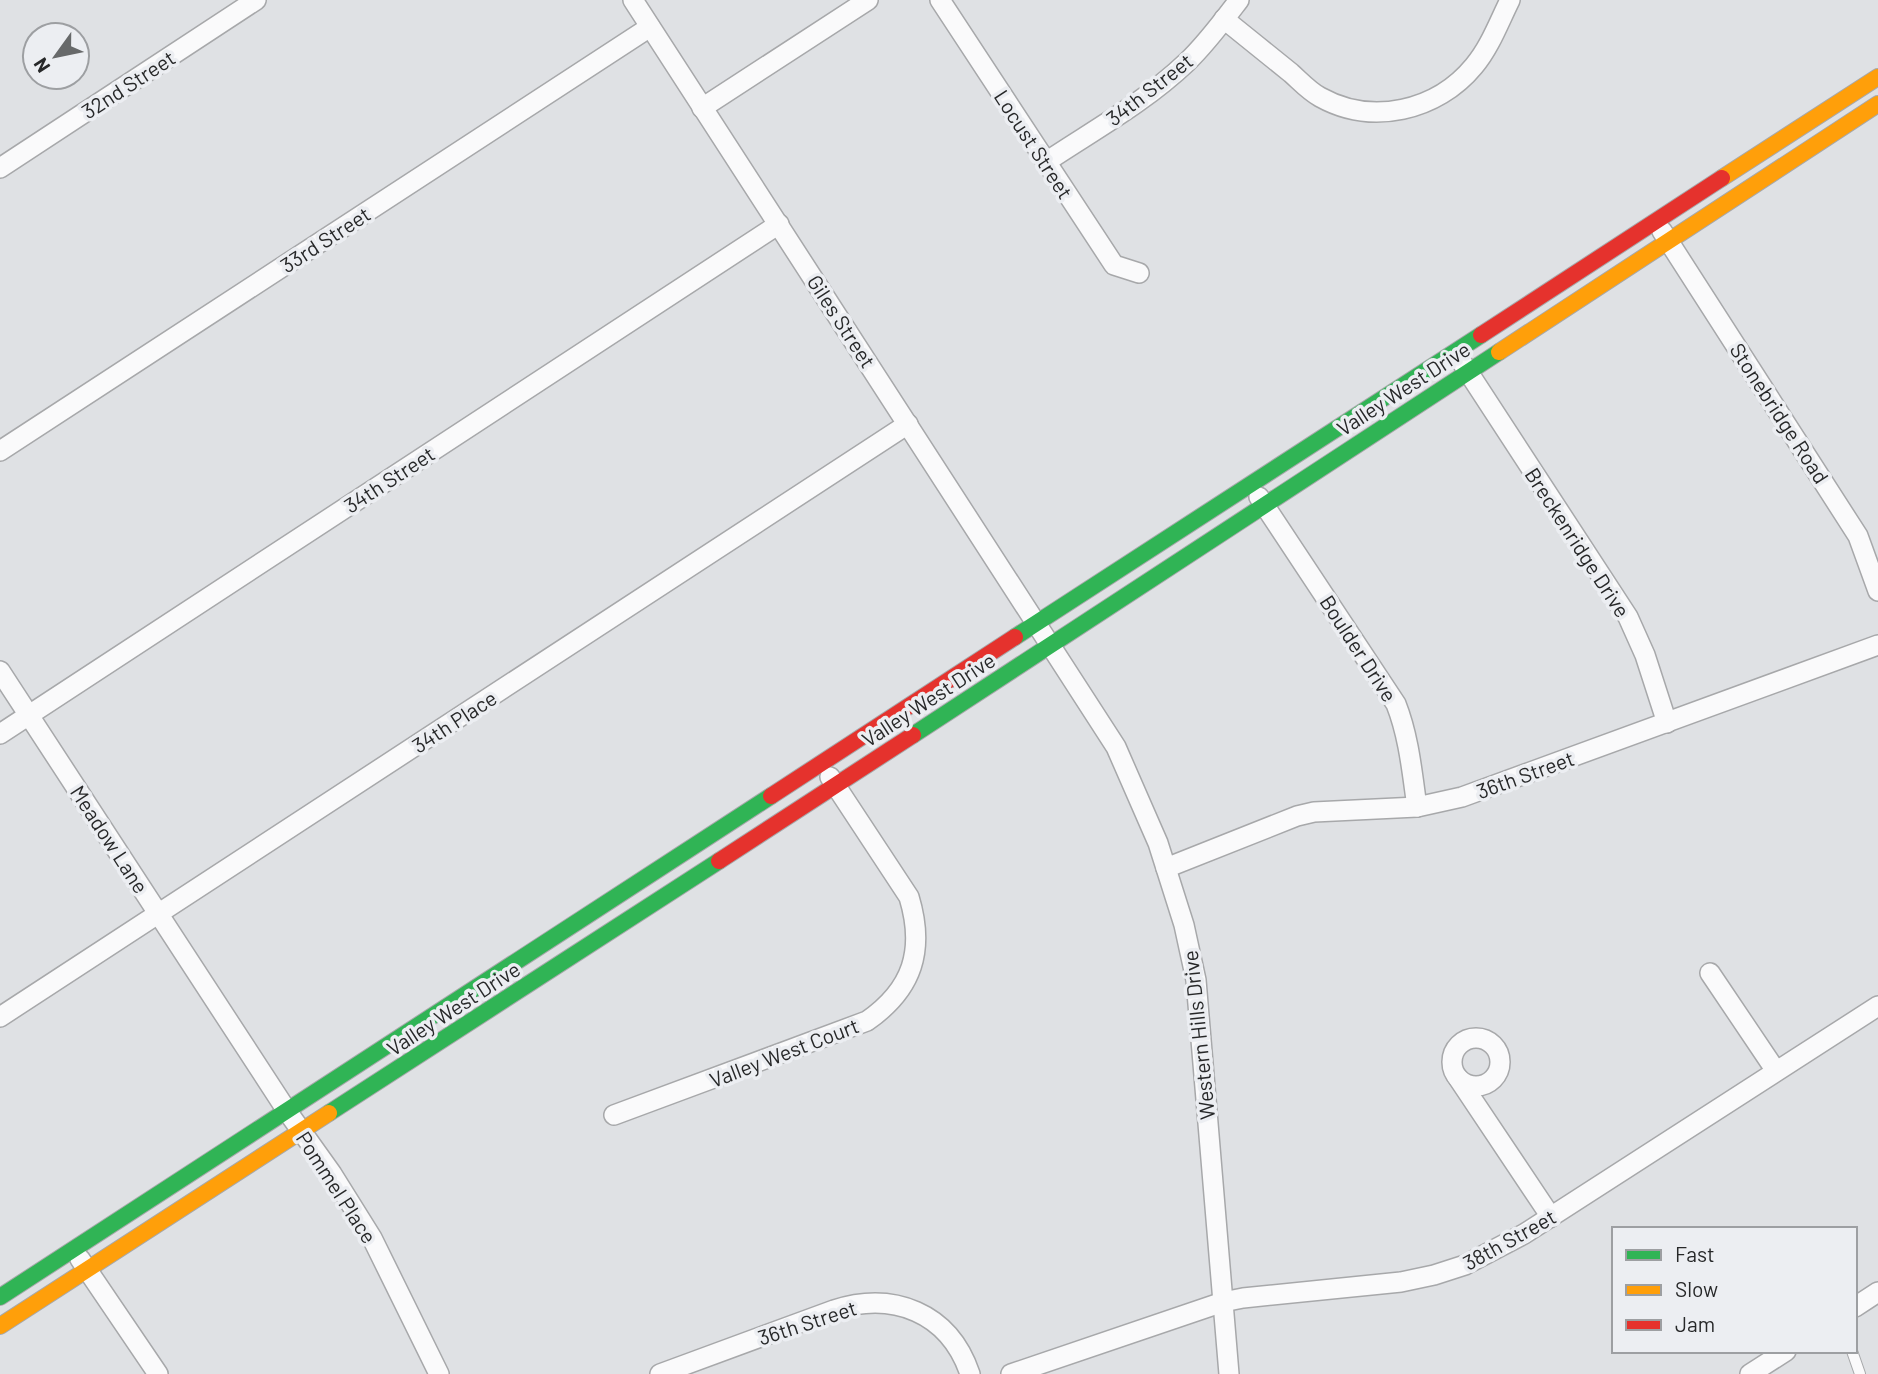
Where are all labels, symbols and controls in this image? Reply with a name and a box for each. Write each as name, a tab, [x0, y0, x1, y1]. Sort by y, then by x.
north arrow	[21, 21, 91, 91]
street label: 32nd Street	[77, 45, 179, 123]
street label: 34th Street	[1101, 47, 1197, 131]
text: N	[28, 54, 54, 77]
street label: Locust Street	[990, 85, 1078, 203]
street label: 33rd Street	[275, 201, 375, 277]
street label: Giles Street	[803, 270, 881, 372]
street label: Valley West Drive	[1332, 336, 1474, 440]
street label: Stonebridge Road	[1725, 338, 1835, 488]
street label: 34th Street	[339, 440, 439, 518]
street label: Breckenridge Drive	[1520, 463, 1636, 621]
street label: Boulder Drive	[1315, 590, 1403, 706]
street label: Valley West Drive	[857, 647, 999, 751]
street label: 34th Place	[407, 684, 501, 758]
street label: 36th Street	[1473, 745, 1577, 803]
street label: Meadow Lane	[66, 780, 154, 898]
street label: Western Hills Drive	[1177, 949, 1219, 1121]
street label: Valley West Drive	[382, 956, 524, 1060]
street label: Valley West Court	[706, 1012, 862, 1092]
street label: Pommel Place	[292, 1126, 382, 1248]
street label: 38th Street	[1458, 1203, 1560, 1275]
legend	[1612, 1227, 1857, 1353]
text: Fast	[1675, 1241, 1715, 1266]
text: Slow	[1675, 1276, 1718, 1301]
street label: 36th Street	[755, 1294, 859, 1350]
text: Jam	[1675, 1311, 1715, 1336]

